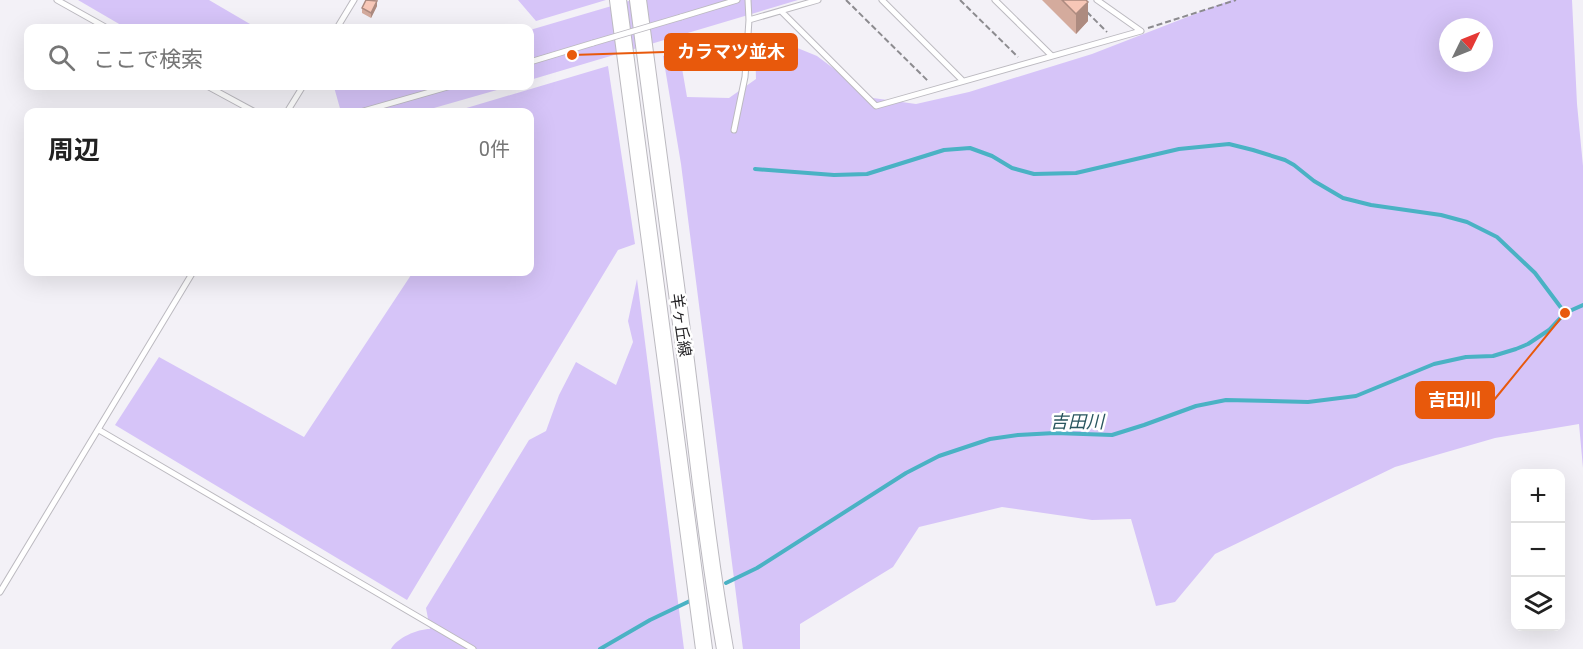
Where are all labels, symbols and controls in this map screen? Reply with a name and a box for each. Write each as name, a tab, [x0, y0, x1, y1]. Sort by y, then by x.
north arrow	[1439, 18, 1493, 72]
search box	[24, 24, 534, 90]
callout: カラマツ並木	[665, 34, 797, 70]
icon: search	[45, 41, 78, 74]
text: カラマツ並木	[677, 41, 785, 62]
text: ここで検索	[93, 47, 203, 72]
text: 周辺	[48, 135, 100, 165]
text: 0件	[479, 137, 510, 161]
street label: 羊ヶ丘線	[667, 292, 695, 358]
callout: 吉田川	[1416, 382, 1494, 418]
text: 吉田川	[1428, 389, 1482, 410]
water label: 吉田川	[1050, 411, 1106, 432]
map controls	[1511, 469, 1565, 631]
button: +	[1511, 469, 1565, 523]
button: −	[1511, 523, 1565, 577]
button: layers	[1511, 577, 1565, 631]

